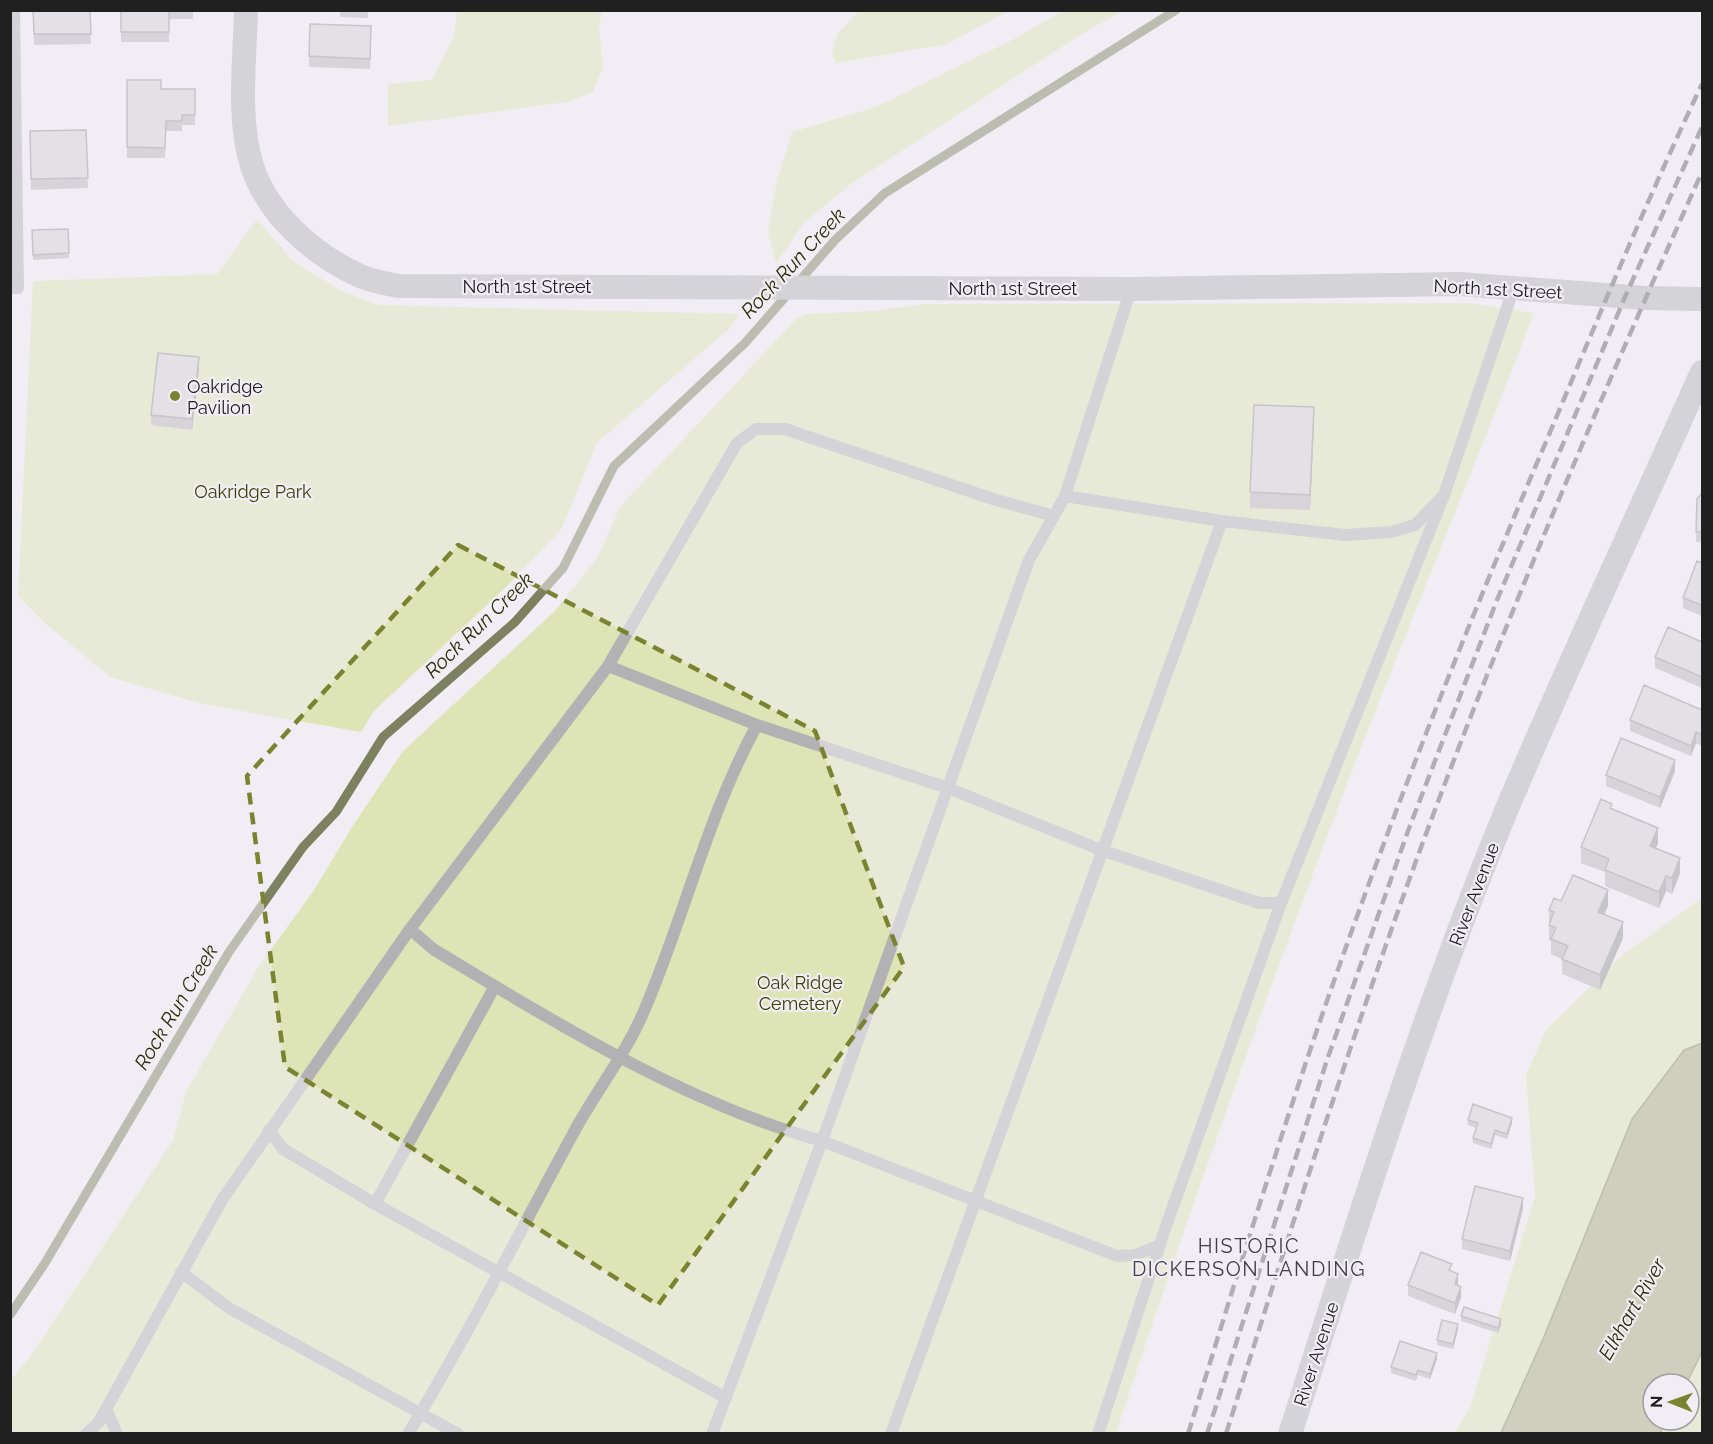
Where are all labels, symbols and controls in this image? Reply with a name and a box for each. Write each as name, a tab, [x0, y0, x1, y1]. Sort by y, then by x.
water label: Rock Run Creek	[736, 203, 850, 323]
street label: North 1st Street	[1433, 275, 1563, 303]
street label: North 1st Street	[463, 276, 591, 297]
street label: North 1st Street	[949, 278, 1077, 299]
place label: Oakridge Pavilion	[187, 376, 263, 418]
marker: Oakridge Pavilion	[168, 389, 182, 403]
park label: Oakridge Park	[194, 481, 312, 502]
water label: Rock Run Creek	[420, 567, 539, 683]
street label: River Avenue	[1445, 839, 1503, 948]
water label: Rock Run Creek	[129, 940, 223, 1074]
park label: Oak Ridge Cemetery	[757, 972, 843, 1014]
district label: HISTORIC DICKERSON LANDING	[1132, 1234, 1366, 1281]
water label: Elkhart River	[1593, 1253, 1671, 1364]
street label: River Avenue	[1289, 1299, 1343, 1409]
north arrow	[1641, 1372, 1701, 1432]
text: N	[1647, 1395, 1666, 1408]

